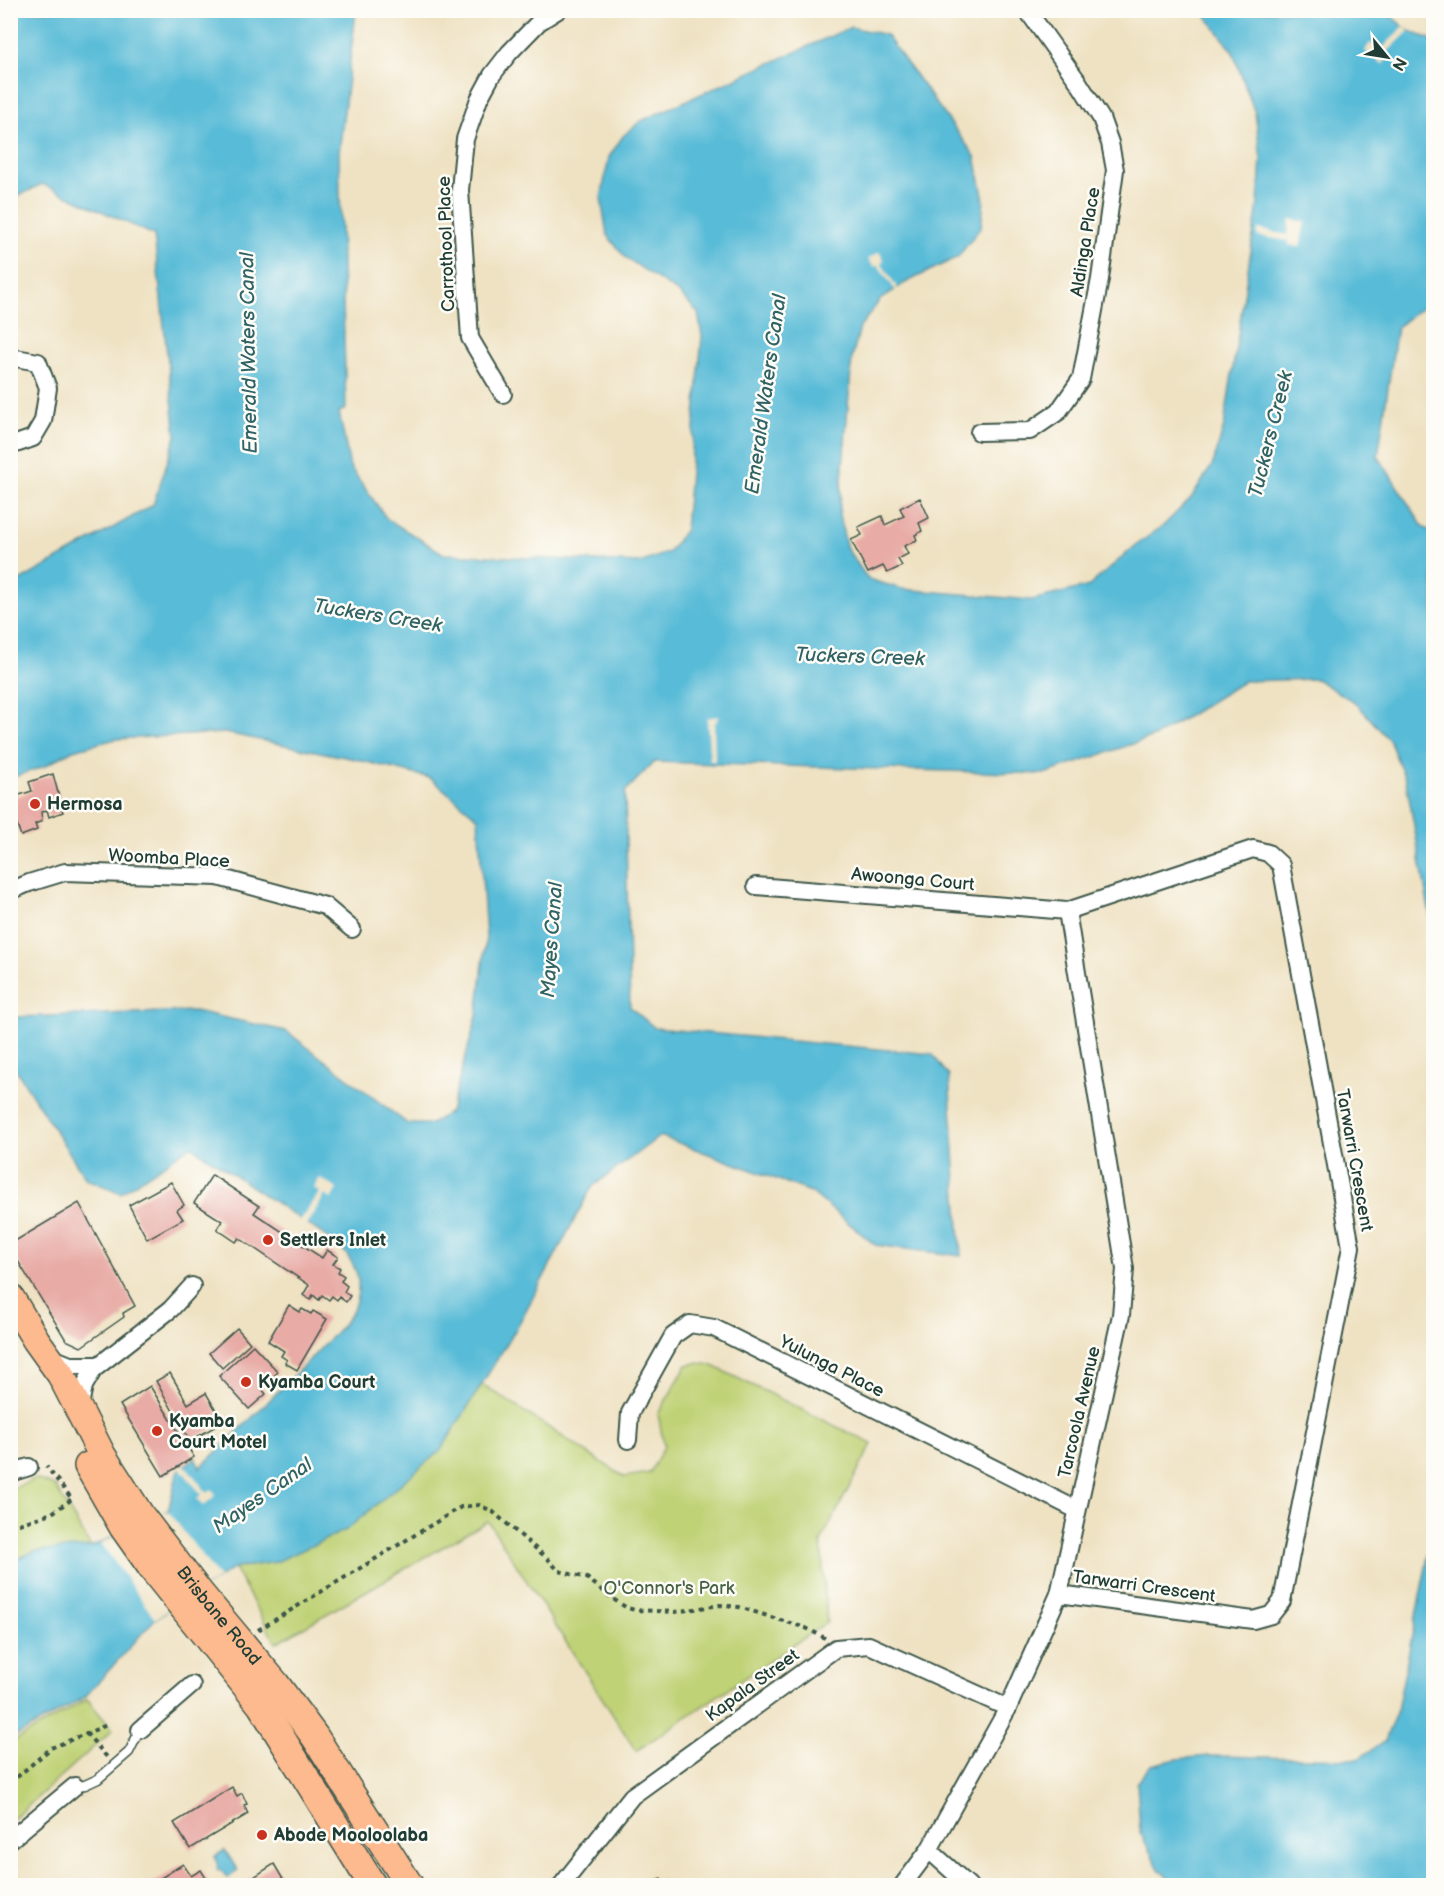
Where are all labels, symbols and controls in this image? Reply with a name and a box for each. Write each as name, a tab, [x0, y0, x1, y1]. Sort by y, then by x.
north arrow	[1357, 27, 1417, 87]
text: N	[1387, 54, 1410, 74]
street label: Carrothool Place	[434, 175, 459, 312]
street label: Aldinga Place	[1066, 185, 1105, 298]
water label: Emerald Waters Canal	[235, 251, 263, 454]
water label: Emerald Waters Canal	[740, 291, 792, 496]
water label: Tuckers Creek	[1244, 367, 1299, 500]
water label: Tuckers Creek	[312, 594, 445, 638]
water label: Tuckers Creek	[795, 643, 926, 671]
place label: Hermosa	[47, 794, 123, 815]
marker: Hermosa	[28, 797, 42, 811]
street label: Woomba Place	[108, 845, 231, 872]
street label: Awoonga Court	[850, 864, 976, 895]
water label: Mayes Canal	[536, 880, 568, 999]
street label: Tarwarri Crescent	[1332, 1087, 1377, 1233]
place label: Settlers Inlet	[280, 1230, 386, 1251]
marker: Settlers Inlet	[261, 1233, 275, 1247]
street label: Yulunga Place	[775, 1331, 888, 1402]
street label: Tarcoola Avenue	[1054, 1344, 1105, 1480]
place label: Kyamba Court	[258, 1372, 375, 1393]
marker: Kyamba Court	[239, 1375, 253, 1389]
place label: Kyamba Court Motel	[169, 1411, 267, 1453]
marker: Kyamba Court Motel	[150, 1424, 164, 1438]
water label: Mayes Canal	[208, 1452, 318, 1539]
street label: Brisbane Road	[172, 1562, 265, 1669]
street label: Tarwarri Crescent	[1071, 1566, 1217, 1607]
park label: O'Connor's Park	[603, 1578, 735, 1599]
street label: Kapala Street	[702, 1644, 803, 1726]
place label: Abode Mooloolaba	[273, 1825, 428, 1846]
marker: Abode Mooloolaba	[255, 1828, 269, 1842]

